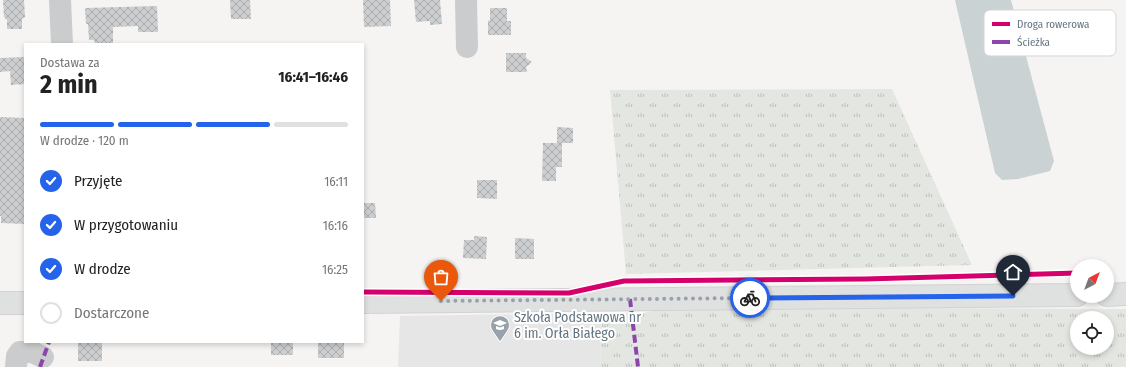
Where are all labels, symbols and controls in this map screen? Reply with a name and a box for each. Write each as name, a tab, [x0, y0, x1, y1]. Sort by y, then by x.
legend	[984, 10, 1116, 56]
text: Droga rowerowa	[1017, 18, 1089, 31]
text: Ścieżka	[1017, 35, 1050, 49]
text: Dostawa za	[40, 55, 100, 70]
text: 16:41–16:46	[278, 68, 348, 86]
text: 2 min	[40, 69, 98, 100]
text: W drodze · 120 m	[40, 133, 129, 148]
icon: check	[40, 170, 62, 192]
text: Przyjęte	[74, 172, 123, 190]
text: 16:11	[324, 174, 348, 189]
icon: check	[40, 214, 62, 236]
text: W przygotowaniu	[74, 216, 178, 234]
text: 16:16	[323, 218, 348, 233]
pin	[996, 255, 1030, 296]
icon: check	[40, 258, 62, 280]
north arrow	[1070, 259, 1114, 303]
map controls	[1070, 259, 1114, 355]
text: W drodze	[74, 260, 131, 278]
pin	[424, 260, 458, 301]
icon: home	[1002, 261, 1024, 283]
text: 16:25	[322, 262, 348, 277]
icon: bag	[430, 266, 452, 288]
courier	[730, 278, 770, 318]
icon: bike	[739, 287, 761, 309]
text: Dostarczone	[74, 304, 149, 322]
place label: Szkoła Podstawowa nr 6 im. Orła Białego	[514, 309, 641, 342]
button: locate	[1070, 311, 1114, 355]
school or university icon: Szkoła Podstawowa nr 6 im. Orła Białego	[489, 314, 511, 342]

